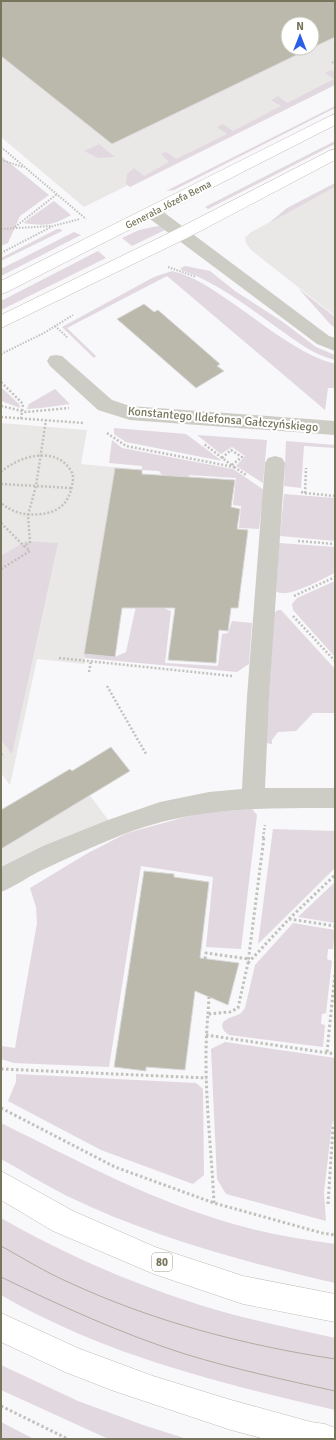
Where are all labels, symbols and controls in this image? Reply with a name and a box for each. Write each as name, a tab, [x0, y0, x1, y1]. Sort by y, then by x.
north arrow	[280, 16, 320, 56]
text: N	[296, 20, 304, 33]
street label: Generała Józefa Bema	[124, 178, 213, 232]
street label: Konstantego Ildefonsa Gałczyńskiego	[127, 404, 319, 435]
road number: 80	[152, 1253, 172, 1271]

